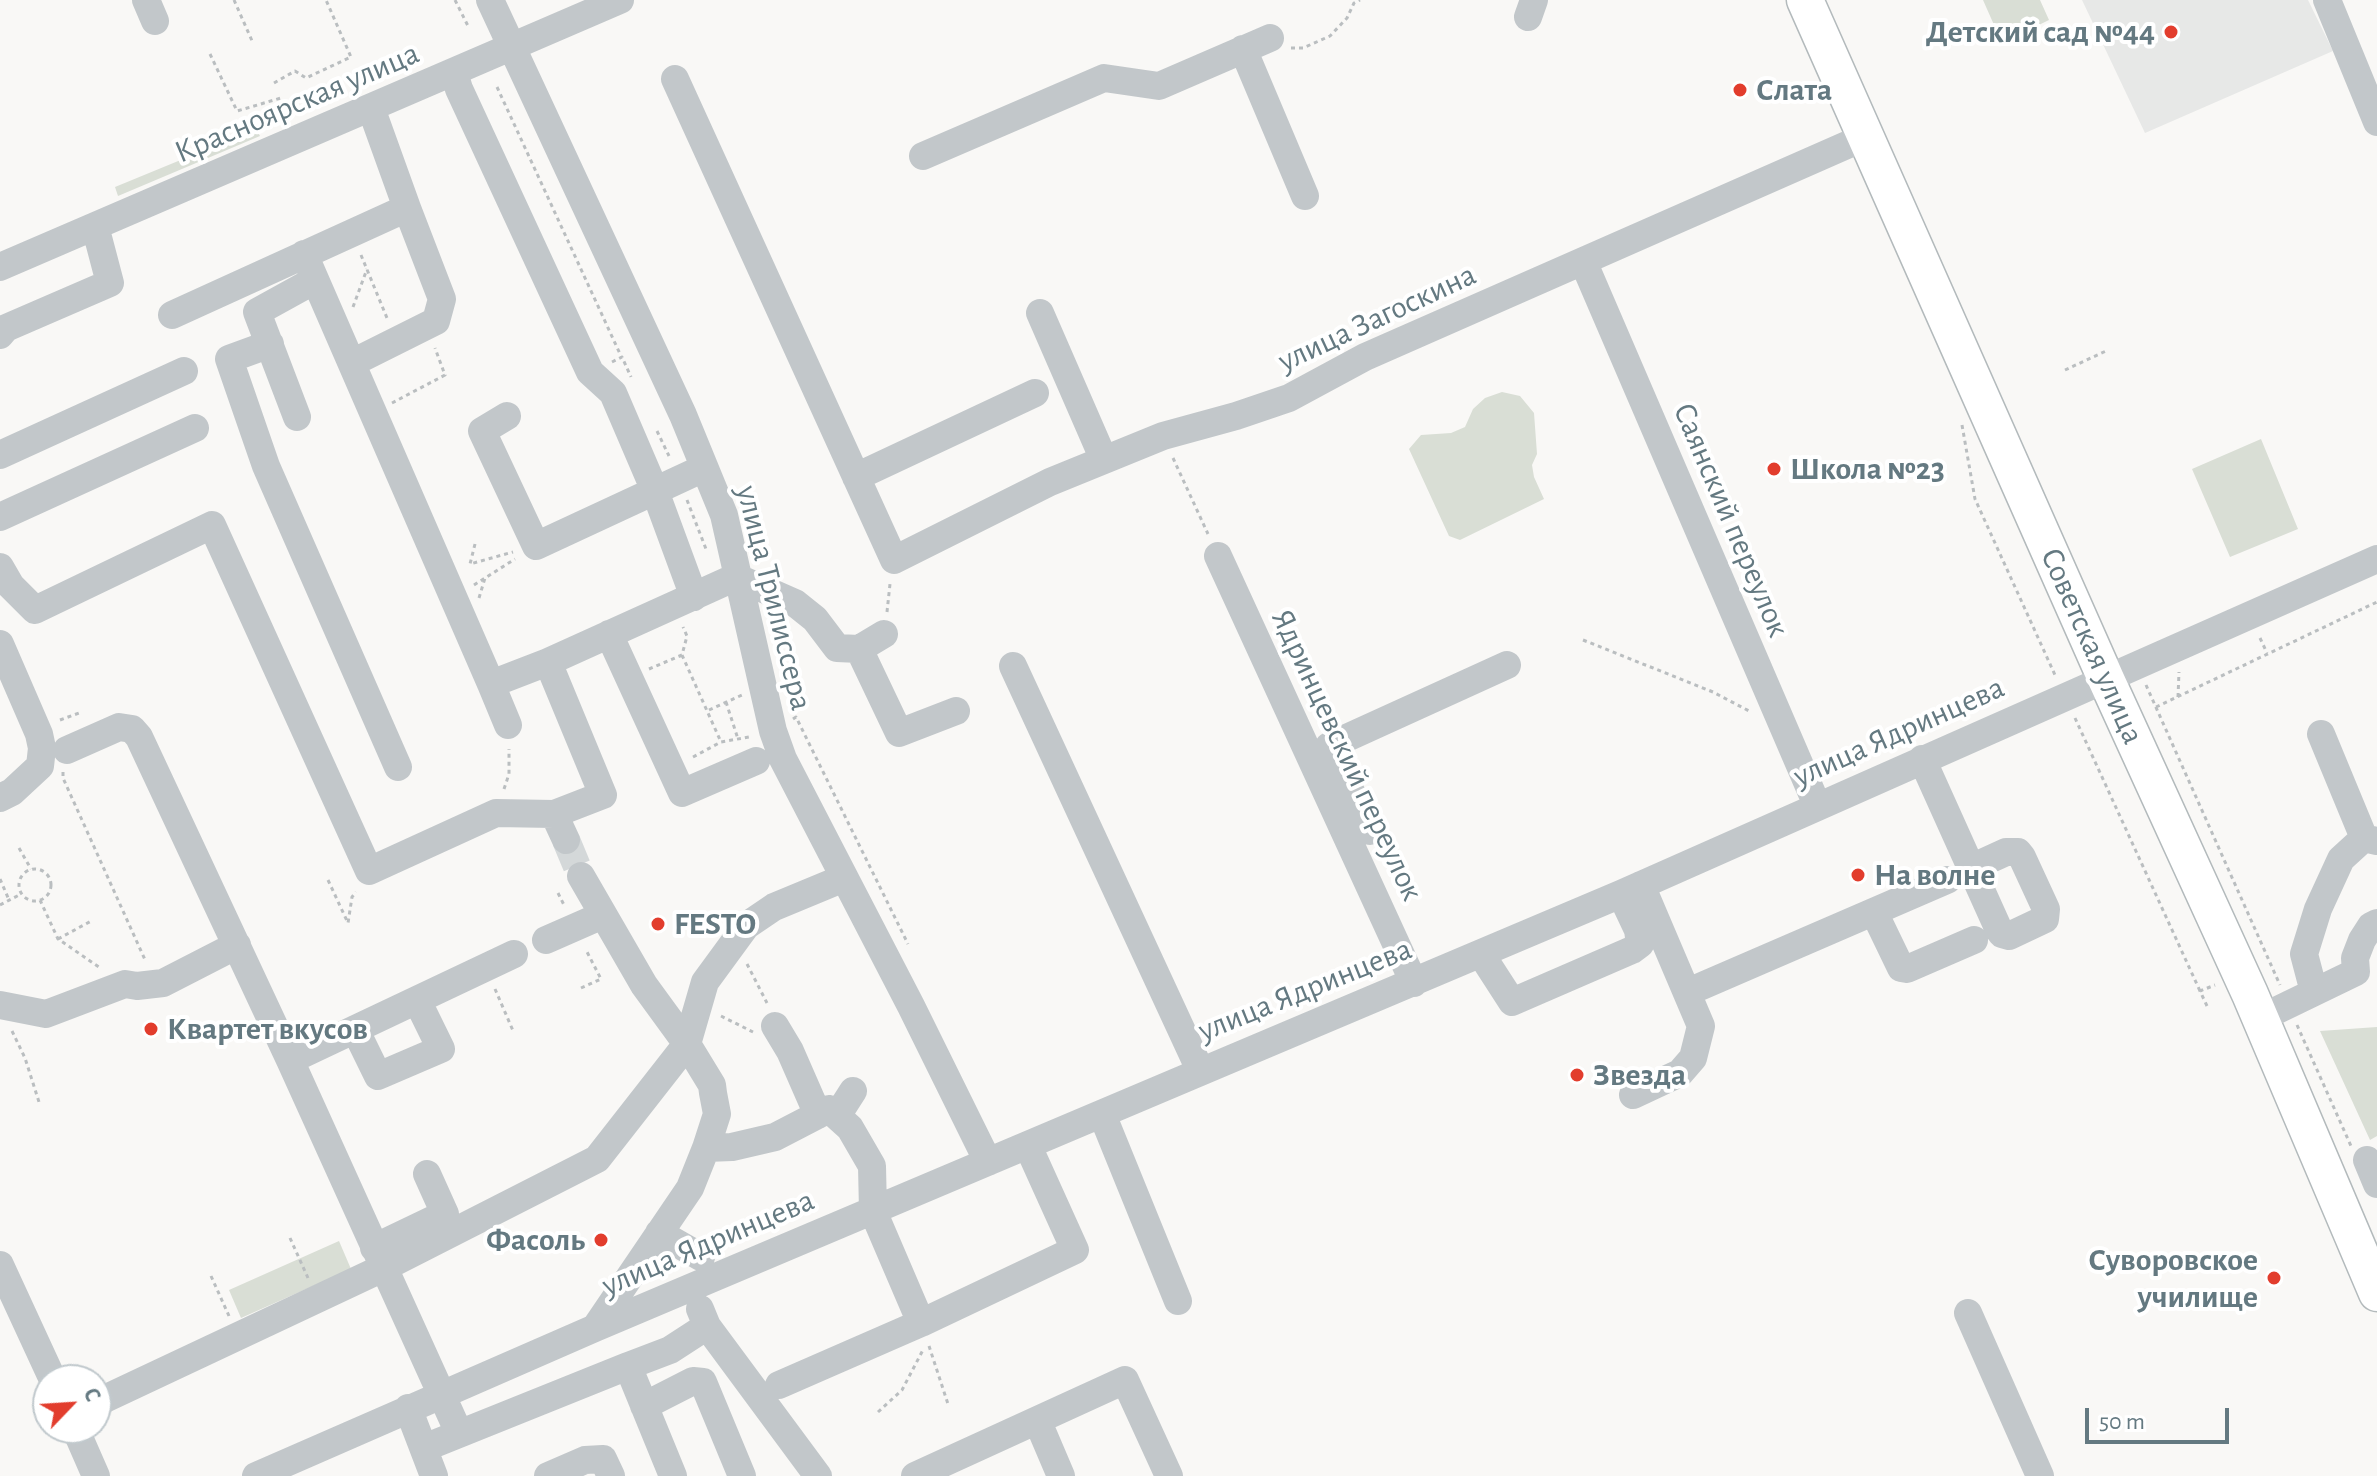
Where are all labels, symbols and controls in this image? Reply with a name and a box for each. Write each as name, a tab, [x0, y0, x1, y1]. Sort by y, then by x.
place label: Детский сад №44	[1926, 13, 2155, 51]
marker: Детский сад №44	[2162, 23, 2180, 41]
street label: Красноярская улица	[169, 34, 425, 172]
place label: Слата	[1756, 71, 1832, 109]
marker: Слата	[1731, 81, 1749, 99]
street label: улица Загоскина	[1272, 255, 1482, 381]
street label: Саянский переулок	[1664, 397, 1798, 643]
place label: Школа №23	[1790, 450, 1945, 488]
marker: Школа №23	[1765, 460, 1783, 478]
street label: улица Трилиссера	[728, 482, 820, 714]
street label: Советская улица	[2032, 542, 2152, 750]
street label: Ядринцевский переулок	[1263, 603, 1431, 907]
street label: улица Ядринцева	[1788, 668, 2010, 796]
place label: На волне	[1874, 856, 1996, 894]
marker: На волне	[1849, 866, 1867, 884]
place label: FESTO	[674, 905, 756, 943]
marker: FESTO	[649, 915, 667, 933]
street label: улица Ядринцева	[1193, 930, 1417, 1050]
place label: Квартет вкусов	[167, 1010, 368, 1048]
marker: Квартет вкусов	[142, 1020, 160, 1038]
place label: Звезда	[1593, 1056, 1686, 1094]
marker: Звезда	[1568, 1066, 1586, 1084]
street label: улица Ядринцева	[596, 1181, 820, 1305]
place label: Фасоль	[486, 1221, 585, 1259]
marker: Фасоль	[592, 1231, 610, 1249]
place label: Суворовское училище	[2088, 1241, 2258, 1316]
marker: Суворовское училище	[2265, 1269, 2283, 1287]
north arrow	[32, 1364, 112, 1444]
text: С	[79, 1385, 104, 1405]
scale bar	[2089, 1392, 2233, 1442]
text: 50 m	[2099, 1410, 2145, 1434]

